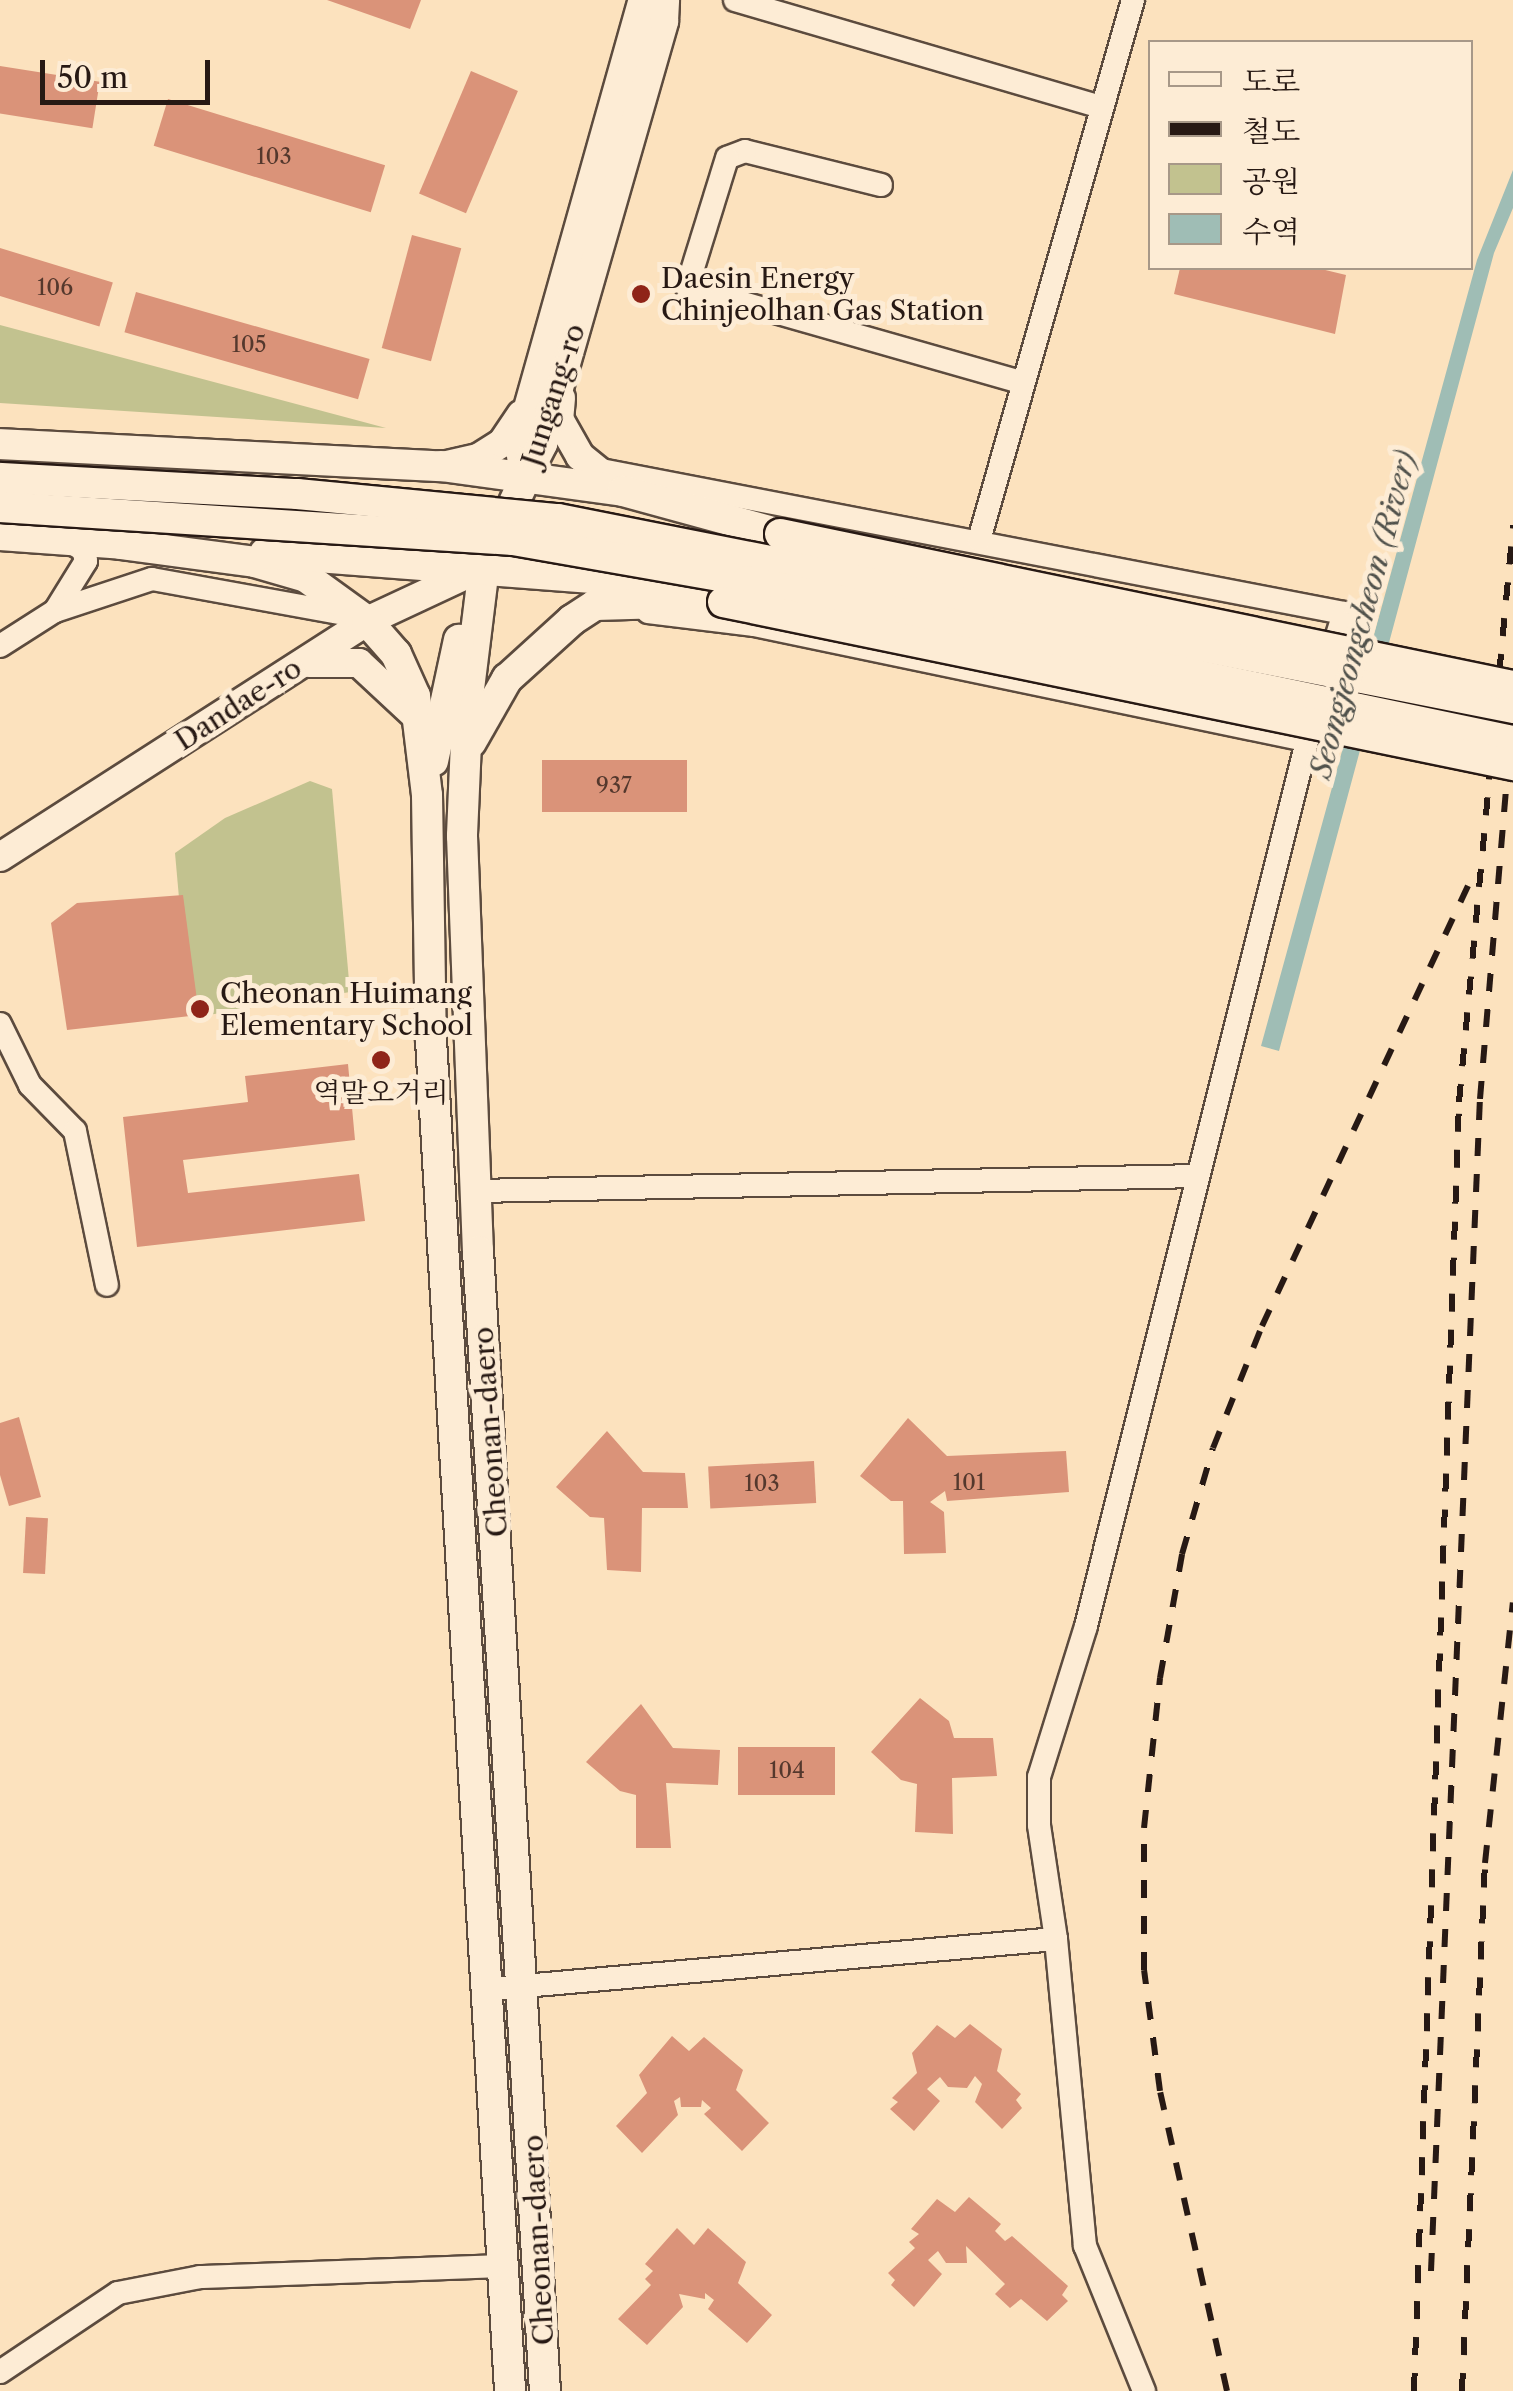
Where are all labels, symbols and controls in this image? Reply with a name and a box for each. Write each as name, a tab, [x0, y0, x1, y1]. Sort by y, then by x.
scale bar	[45, 40, 215, 102]
legend	[1148, 40, 1473, 270]
text: 50 m	[57, 59, 128, 96]
text: 도로	[1242, 63, 1300, 100]
text: 철도	[1242, 113, 1300, 150]
house number: 103	[256, 144, 292, 170]
text: 공원	[1242, 163, 1300, 200]
text: 수역	[1242, 213, 1300, 250]
place label: Daesin Energy Chinjeolhan Gas Station	[661, 261, 984, 327]
house number: 106	[37, 275, 73, 301]
marker: Daesin Energy Chinjeolhan Gas Station	[630, 283, 652, 305]
street label: Jungang-ro	[514, 320, 592, 470]
house number: 105	[231, 332, 267, 358]
water label: Seongjeongcheon (River)	[1303, 446, 1425, 782]
street label: Dandae-ro	[169, 651, 307, 757]
house number: 937	[596, 773, 632, 799]
place label: Cheonan Huimang Elementary School	[220, 976, 474, 1042]
marker: Cheonan Huimang Elementary School	[189, 998, 211, 1020]
marker: 역말오거리	[370, 1049, 392, 1071]
place label: 역말오거리	[313, 1075, 449, 1109]
street label: Cheonan-daero	[466, 1326, 514, 1538]
house number: 101	[953, 1470, 985, 1496]
house number: 103	[744, 1471, 780, 1497]
house number: 104	[769, 1758, 805, 1784]
street label: Cheonan-daero	[516, 2134, 560, 2346]

